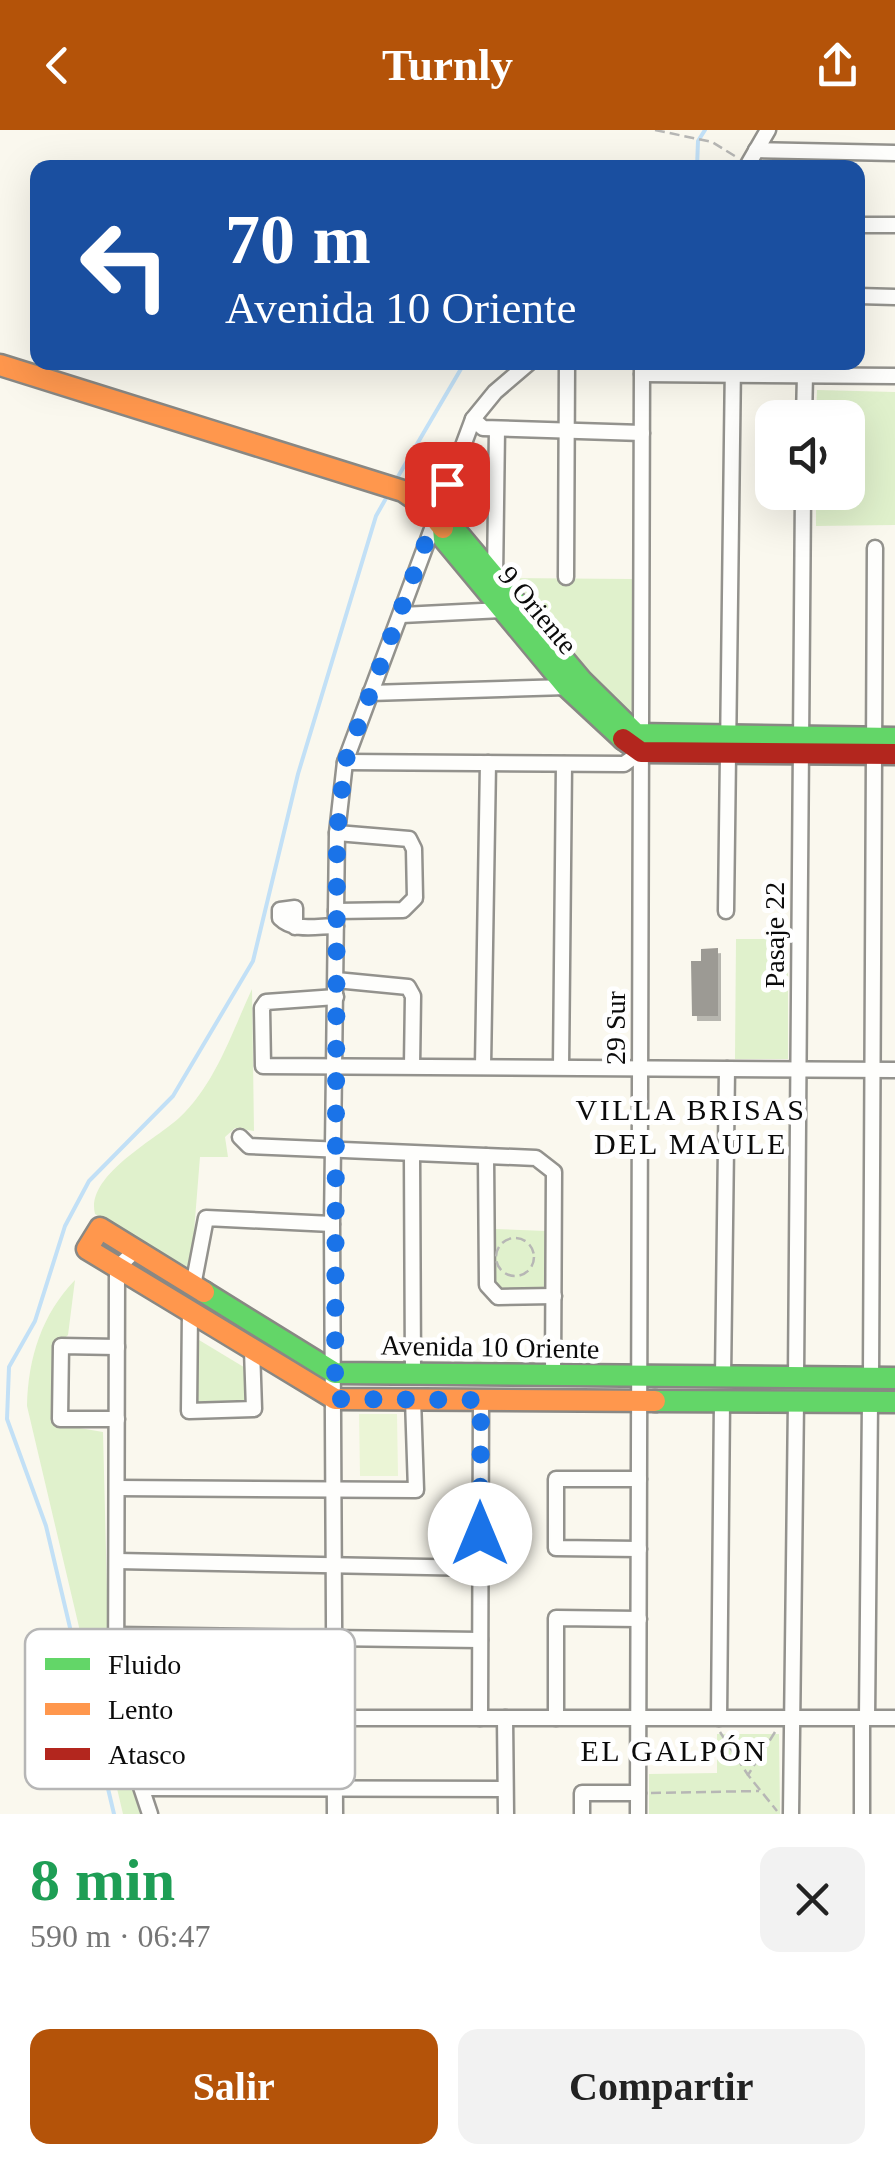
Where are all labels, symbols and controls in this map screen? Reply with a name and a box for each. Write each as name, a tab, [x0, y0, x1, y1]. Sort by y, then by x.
icon: back	[30, 38, 85, 93]
icon: share	[810, 38, 865, 93]
text: Turnly	[382, 40, 513, 90]
icon: left	[60, 200, 190, 330]
text: 70 m	[225, 201, 371, 278]
text: Avenida 10 Oriente	[225, 283, 577, 333]
map controls	[755, 400, 865, 510]
button: sound	[755, 400, 865, 510]
pin	[405, 442, 490, 527]
icon: arrive	[420, 457, 475, 512]
street label: 9 Oriente	[492, 560, 584, 660]
street label: Pasaje 22	[759, 882, 790, 988]
street label: 29 Sur	[600, 990, 631, 1065]
district label: VILLA BRISAS DEL MAULE	[576, 1093, 806, 1160]
street label: Avenida 10 Oriente	[380, 1330, 600, 1364]
position arrow	[428, 1482, 532, 1586]
legend	[25, 1629, 355, 1789]
text: Fluido	[108, 1649, 181, 1680]
text: Lento	[108, 1694, 173, 1725]
district label: EL GALPÓN	[580, 1734, 768, 1767]
text: Atasco	[108, 1739, 186, 1770]
text: 8 min	[30, 1847, 175, 1913]
button: close	[760, 1847, 865, 1952]
text: 590 m · 06:47	[30, 1918, 210, 1954]
button: Salir	[30, 2029, 438, 2144]
button: Compartir	[458, 2029, 865, 2144]

